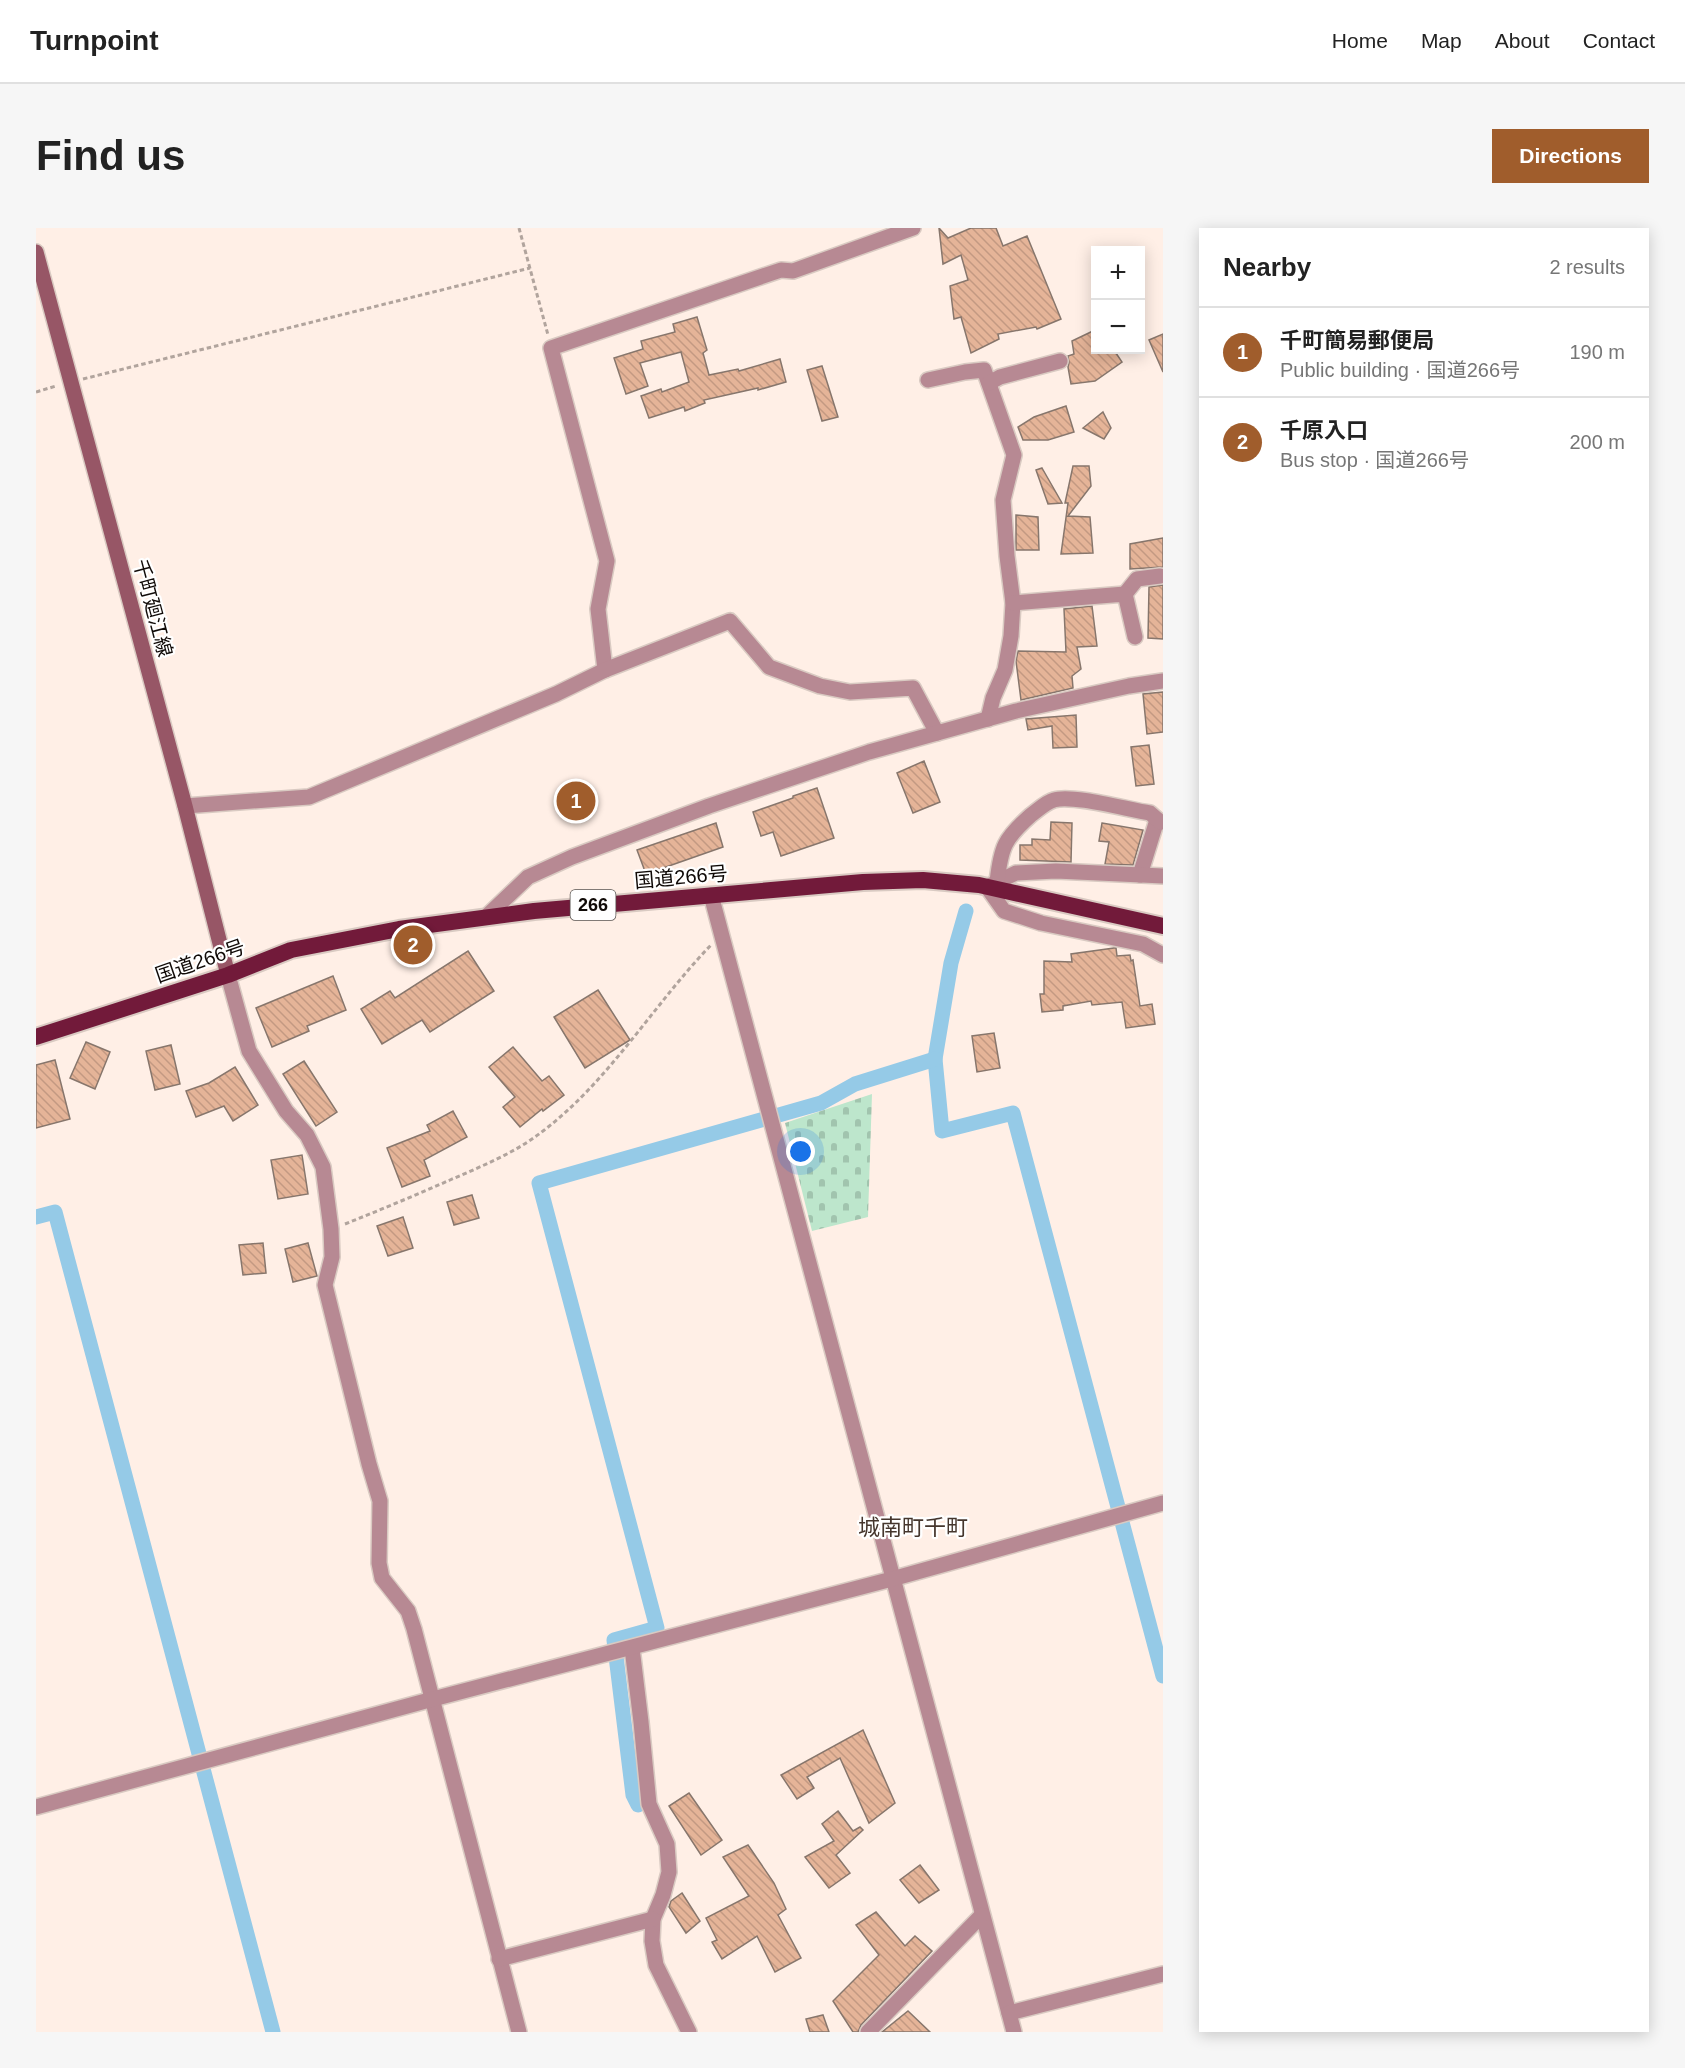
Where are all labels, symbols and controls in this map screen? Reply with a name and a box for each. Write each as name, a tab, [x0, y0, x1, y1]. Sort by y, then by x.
text: Turnpoint	[30, 25, 159, 56]
text: Home	[1332, 29, 1388, 52]
text: Map	[1421, 29, 1462, 52]
text: About	[1495, 29, 1550, 52]
text: Contact	[1583, 29, 1655, 52]
button: Directions	[1492, 129, 1649, 183]
text: Find us	[36, 132, 185, 179]
map controls	[1091, 246, 1145, 354]
button: +	[1091, 246, 1145, 300]
text: Nearby	[1223, 252, 1311, 282]
text: 2 results	[1549, 256, 1625, 278]
button: −	[1091, 300, 1145, 354]
text: 千町簡易郵便局	[1280, 328, 1434, 353]
text: 1	[1237, 341, 1248, 363]
text: 190 m	[1569, 341, 1625, 363]
text: Public building · 国道266号	[1280, 359, 1520, 381]
text: 千原入口	[1280, 418, 1368, 443]
text: 2	[1237, 431, 1248, 453]
text: 200 m	[1569, 431, 1625, 453]
text: Bus stop · 国道266号	[1280, 449, 1469, 471]
street label: 千町廻江線	[129, 557, 177, 659]
pin: 1	[556, 778, 596, 824]
street label: 国道266号	[634, 862, 728, 892]
road number: 266	[570, 890, 616, 920]
pin: 2	[394, 922, 433, 968]
street label: 国道266号	[152, 935, 248, 987]
your location	[786, 1137, 815, 1166]
district label: 城南町千町	[858, 1515, 968, 1540]

